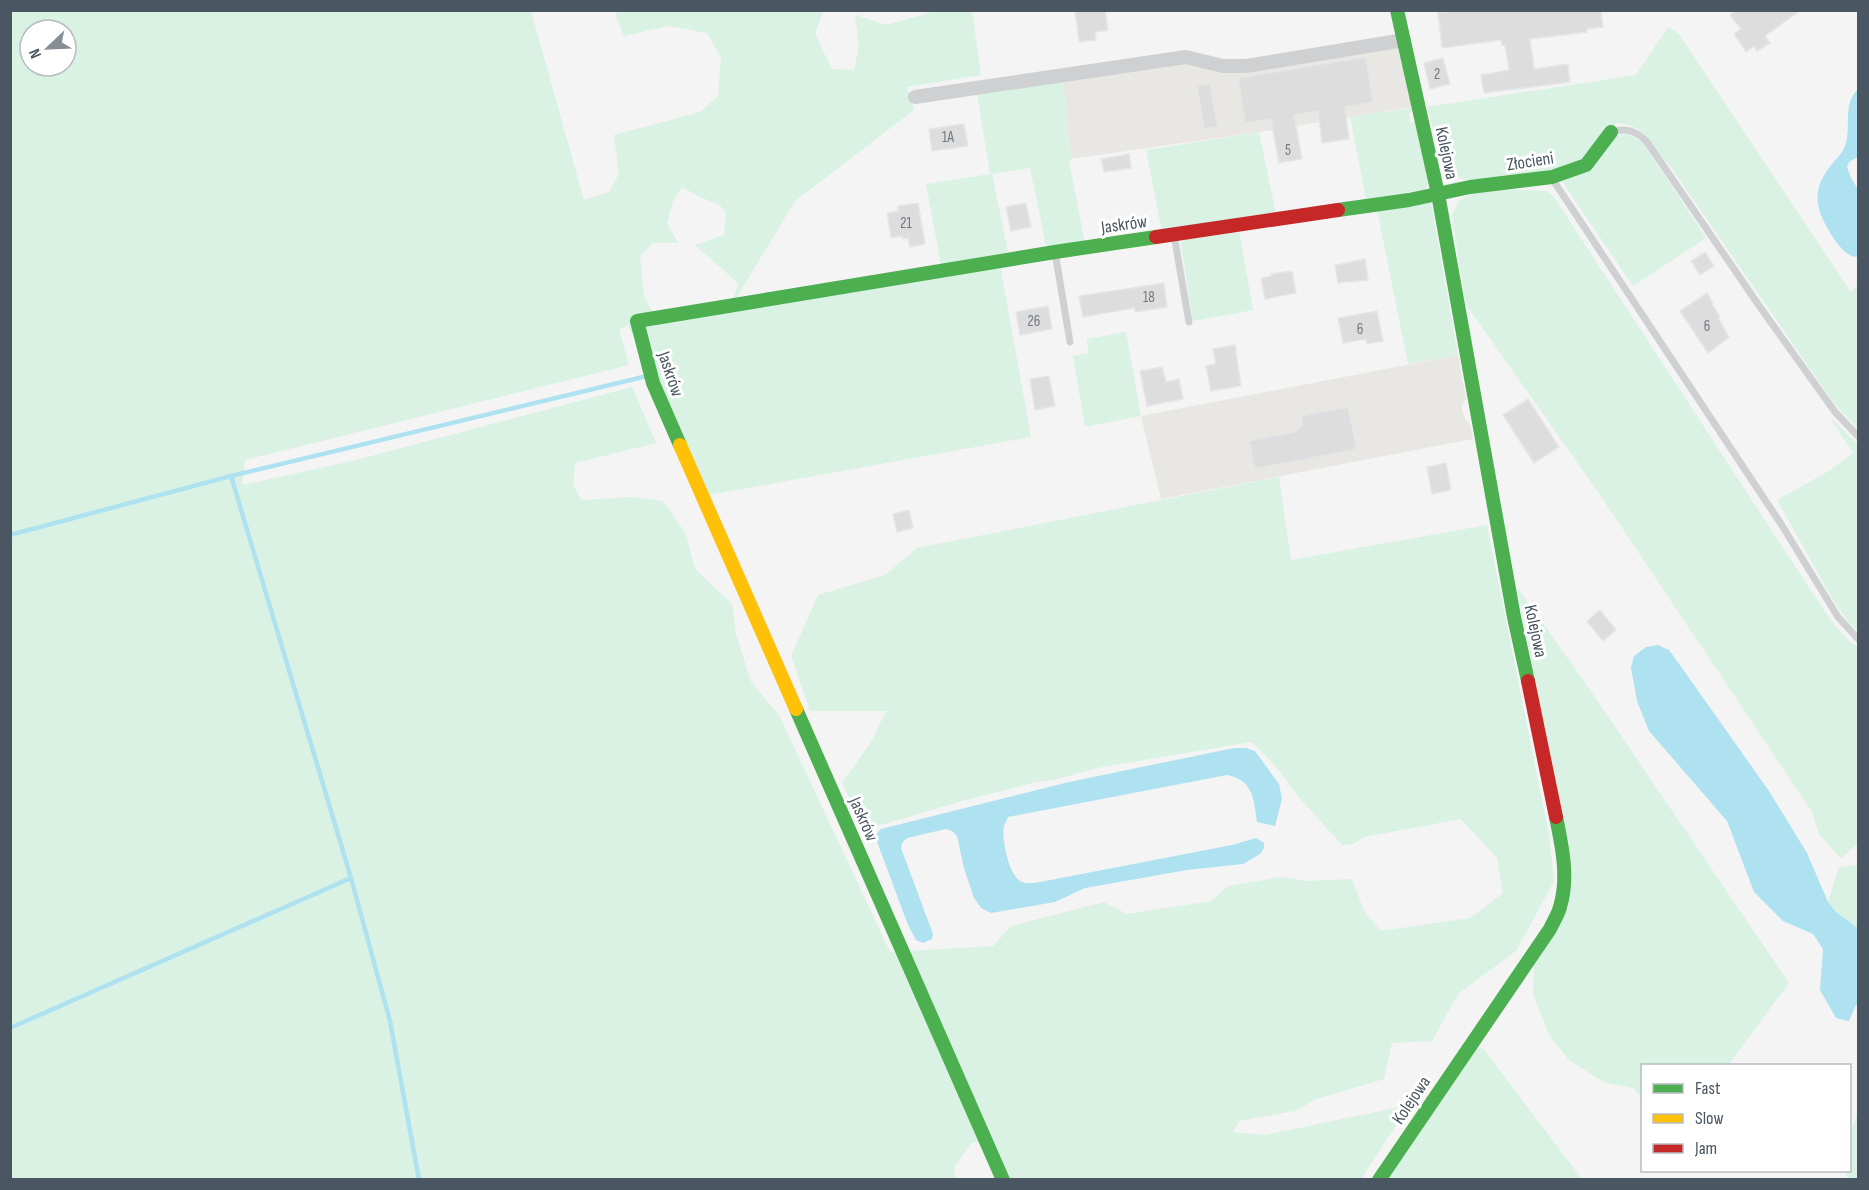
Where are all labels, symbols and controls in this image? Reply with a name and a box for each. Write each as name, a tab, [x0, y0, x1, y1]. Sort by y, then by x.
north arrow	[18, 18, 78, 78]
text: N	[25, 46, 46, 61]
house number: 2	[1434, 65, 1440, 84]
street label: Kolejowa	[1431, 125, 1462, 181]
house number: 1A	[942, 128, 955, 147]
house number: 5	[1285, 141, 1291, 160]
street label: Złocieni	[1505, 147, 1555, 176]
street label: Jaskrów	[1099, 211, 1148, 238]
house number: 21	[900, 214, 912, 233]
house number: 18	[1143, 288, 1155, 307]
house number: 26	[1028, 312, 1040, 331]
house number: 6	[1704, 317, 1710, 336]
house number: 6	[1357, 320, 1363, 339]
street label: Jaskrów	[653, 348, 688, 399]
street label: Kolejowa	[1520, 603, 1551, 659]
street label: Jaskrów	[844, 793, 883, 845]
legend	[1641, 1064, 1851, 1172]
street label: Kolejowa	[1388, 1072, 1435, 1128]
text: Fast	[1695, 1078, 1721, 1099]
text: Slow	[1695, 1108, 1724, 1129]
text: Jam	[1694, 1138, 1717, 1159]

